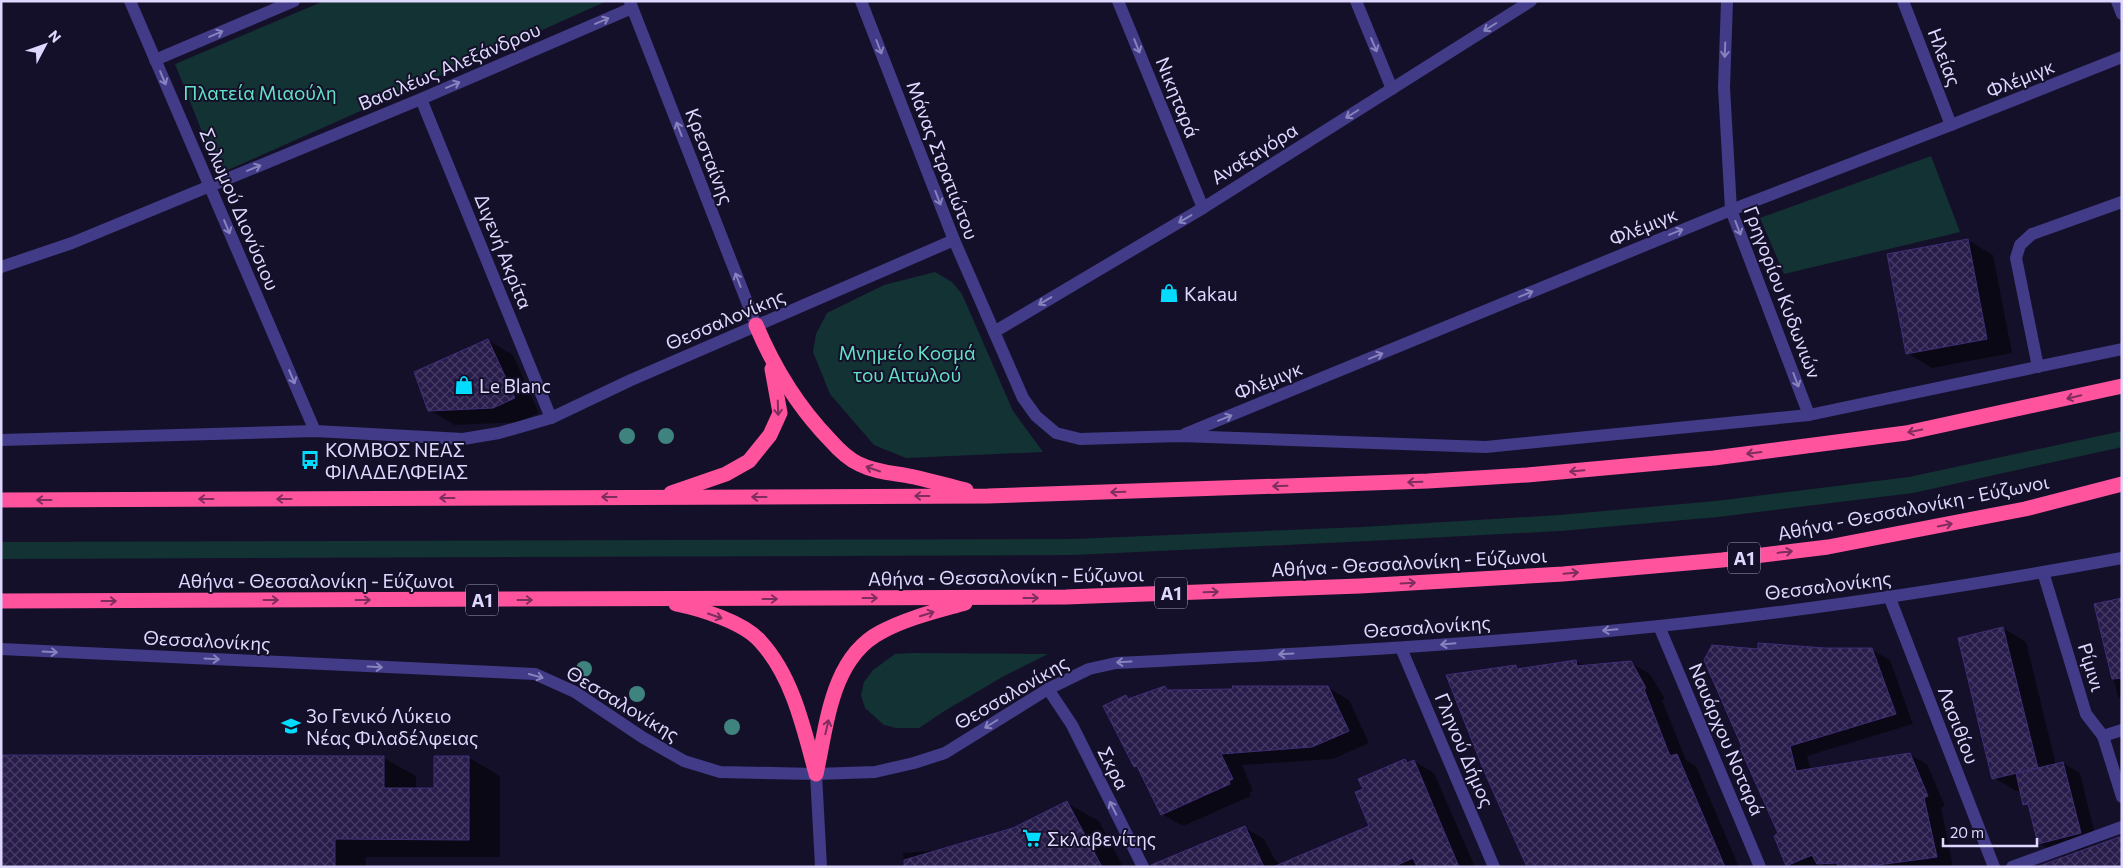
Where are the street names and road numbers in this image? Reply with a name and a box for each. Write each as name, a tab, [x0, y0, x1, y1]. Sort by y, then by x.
street label: Βασιλέως Αλεξάνδρου	[354, 17, 544, 115]
street label: Ηλείας	[1923, 25, 1967, 89]
street label: Νικηταρά	[1151, 53, 1205, 141]
street label: Φλέμιγκ	[1983, 54, 2057, 102]
street label: Μάνας Στρατιώτου	[902, 77, 984, 243]
street label: Κρεσταίνης	[681, 105, 739, 207]
street label: Αναξαγόρα	[1207, 117, 1301, 189]
street label: Σολωμού Διονύσιου	[195, 124, 285, 294]
street label: Διγενή Ακρίτα	[470, 190, 538, 312]
street label: Φλέμιγκ	[1606, 202, 1680, 250]
street label: Γρηγορίου Κυδωνιών	[1740, 203, 1827, 382]
street label: Θεσσαλονίκης	[662, 284, 788, 354]
street label: Φλέμιγκ	[1231, 356, 1305, 404]
street label: Αθήνα - Θεσσαλονίκη - Εύζωνοι	[1775, 469, 2051, 545]
road number: Α1	[1728, 542, 1760, 574]
street label: Αθήνα - Θεσσαλονίκη - Εύζωνοι	[1271, 543, 1548, 581]
street label: Αθήνα - Θεσσαλονίκη - Εύζωνοι	[868, 562, 1144, 590]
street label: Θεσσαλονίκης	[1763, 566, 1893, 604]
street label: Αθήνα - Θεσσαλονίκη - Εύζωνοι	[178, 569, 454, 592]
road number: Α1	[1155, 578, 1187, 608]
road number: Α1	[466, 584, 498, 616]
street label: Θεσσαλονίκης	[1363, 610, 1491, 642]
street label: Θεσσαλονίκης	[143, 625, 271, 655]
street label: Ρίμινι	[2074, 640, 2110, 694]
street label: Θεσσαλονίκης	[950, 650, 1072, 734]
street label: Ναυάρχου Νοταρά	[1684, 659, 1770, 819]
street label: Θεσσαλονίκης	[562, 660, 684, 746]
street label: Λασιθίου	[1934, 683, 1984, 767]
street label: Γληνού Δήμος	[1431, 689, 1499, 811]
street label: Σκρα	[1093, 743, 1135, 793]

